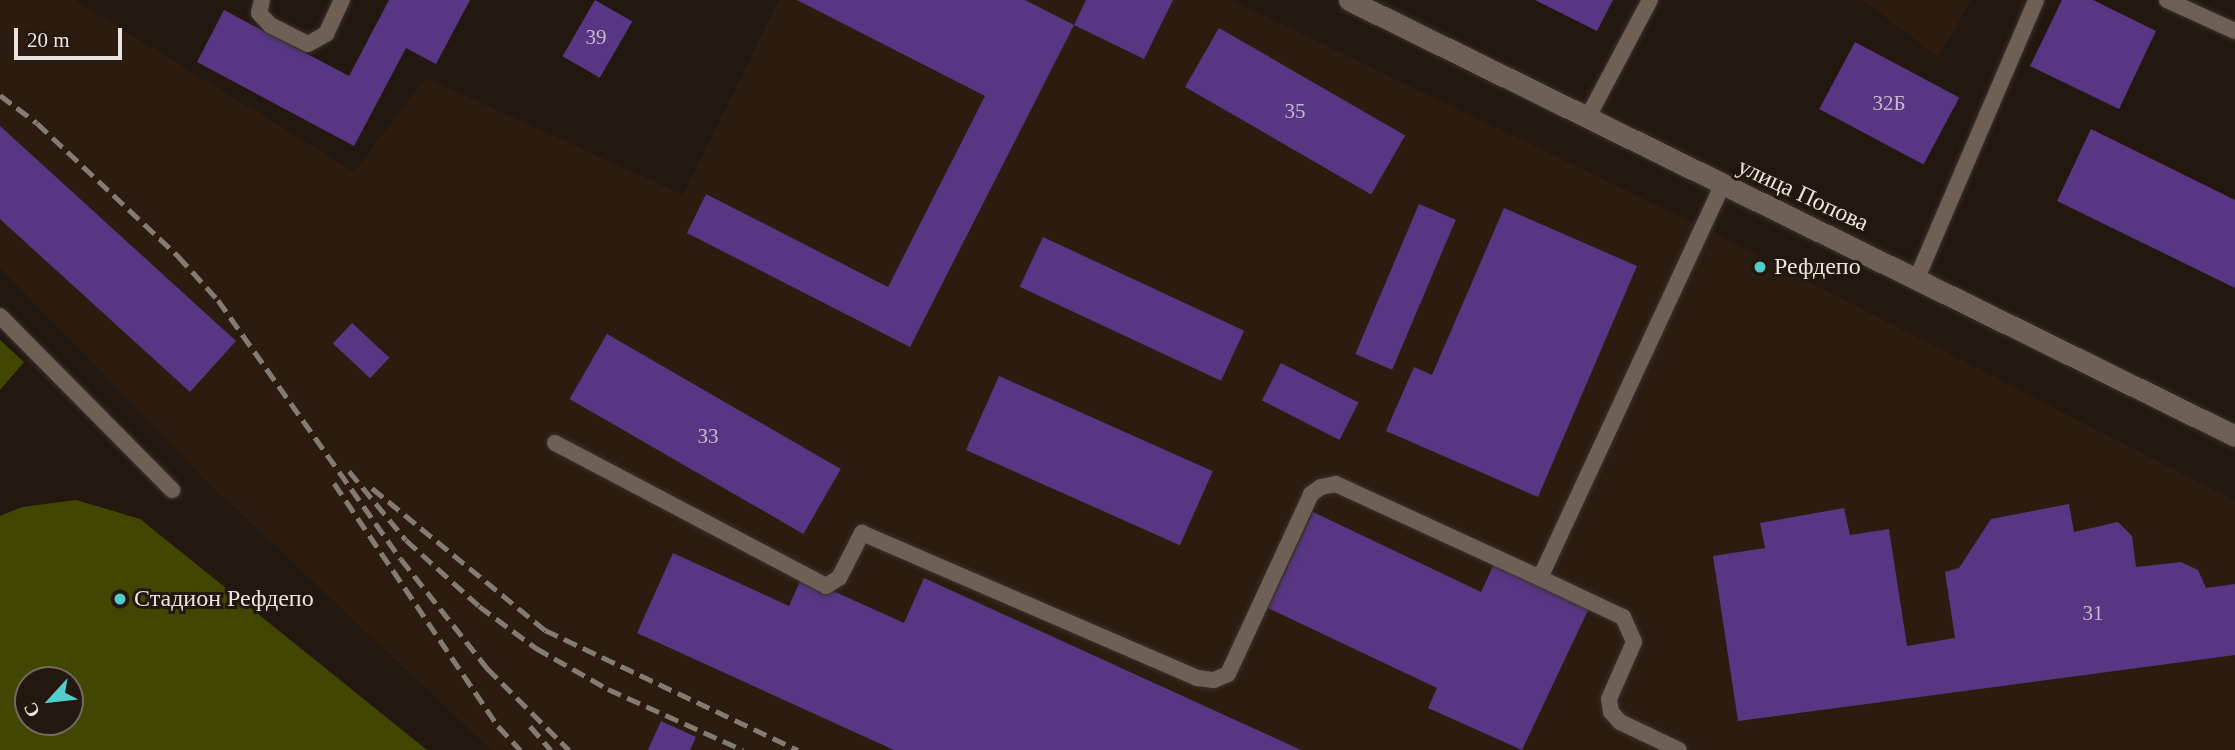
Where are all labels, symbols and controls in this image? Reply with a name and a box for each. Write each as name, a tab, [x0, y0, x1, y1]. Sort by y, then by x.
scale bar	[18, 14, 126, 58]
house number: 39	[586, 24, 606, 50]
text: 20 m	[27, 28, 70, 52]
house number: 32Б	[1872, 90, 1906, 116]
house number: 35	[1284, 98, 1306, 124]
street label: улица Попова	[1733, 152, 1873, 238]
place label: Рефдепо	[1774, 253, 1861, 281]
marker: Рефдепо	[1752, 259, 1768, 275]
house number: 33	[698, 423, 718, 449]
place label: Стадион Рефдепо	[134, 585, 314, 613]
marker: Стадион Рефдепо	[112, 591, 128, 607]
house number: 31	[2082, 600, 2104, 626]
north arrow	[14, 666, 84, 736]
text: С	[19, 699, 44, 721]

